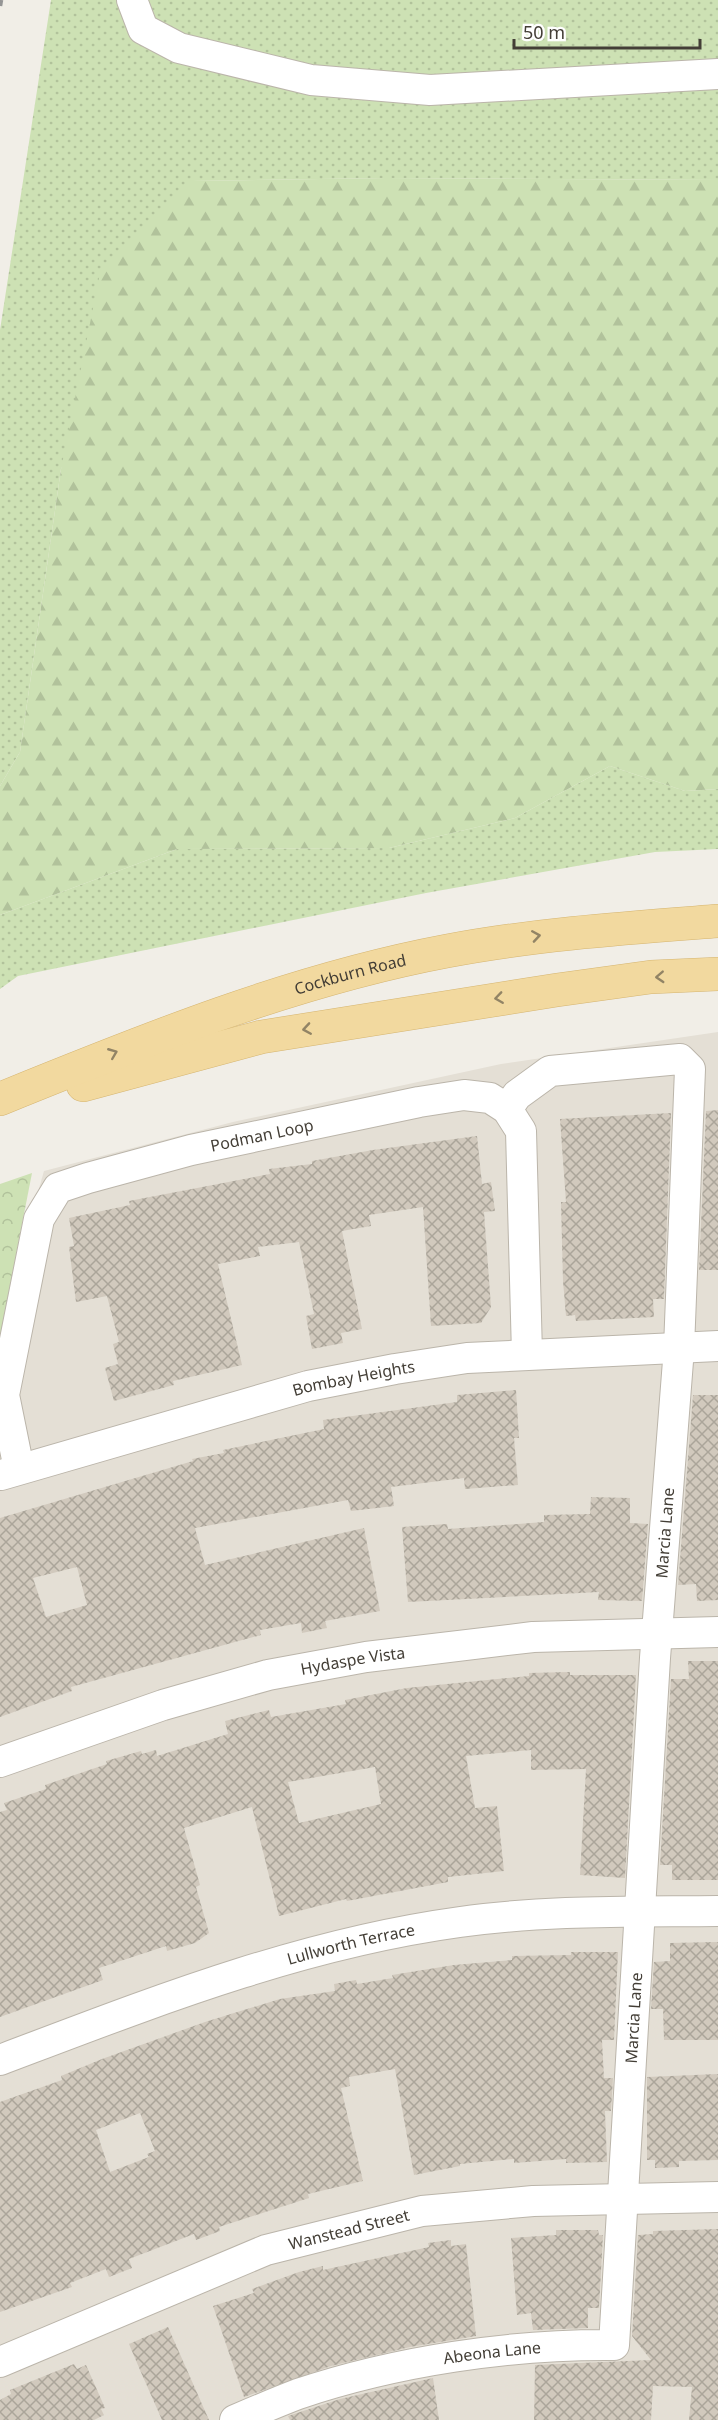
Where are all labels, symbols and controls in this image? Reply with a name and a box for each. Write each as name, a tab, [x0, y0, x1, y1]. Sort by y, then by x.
scale bar	[514, 12, 700, 50]
text: 50 m	[523, 20, 565, 44]
one-way arrow	[531, 931, 540, 943]
street label: Cockburn Road	[291, 949, 408, 1000]
one-way arrow	[655, 970, 664, 983]
one-way arrow	[494, 991, 504, 1003]
one-way arrow	[302, 1023, 311, 1035]
one-way arrow	[106, 1048, 117, 1060]
street label: Podman Loop	[208, 1114, 315, 1157]
street label: Bombay Heights	[290, 1355, 416, 1401]
street label: Marcia Lane	[650, 1487, 679, 1579]
street label: Hydaspe Vista	[299, 1641, 406, 1680]
street label: Lullworth Terrace	[284, 1918, 417, 1970]
street label: Marcia Lane	[620, 1972, 647, 2064]
street label: Wanstead Street	[286, 2204, 412, 2255]
street label: Abeona Lane	[442, 2336, 542, 2369]

